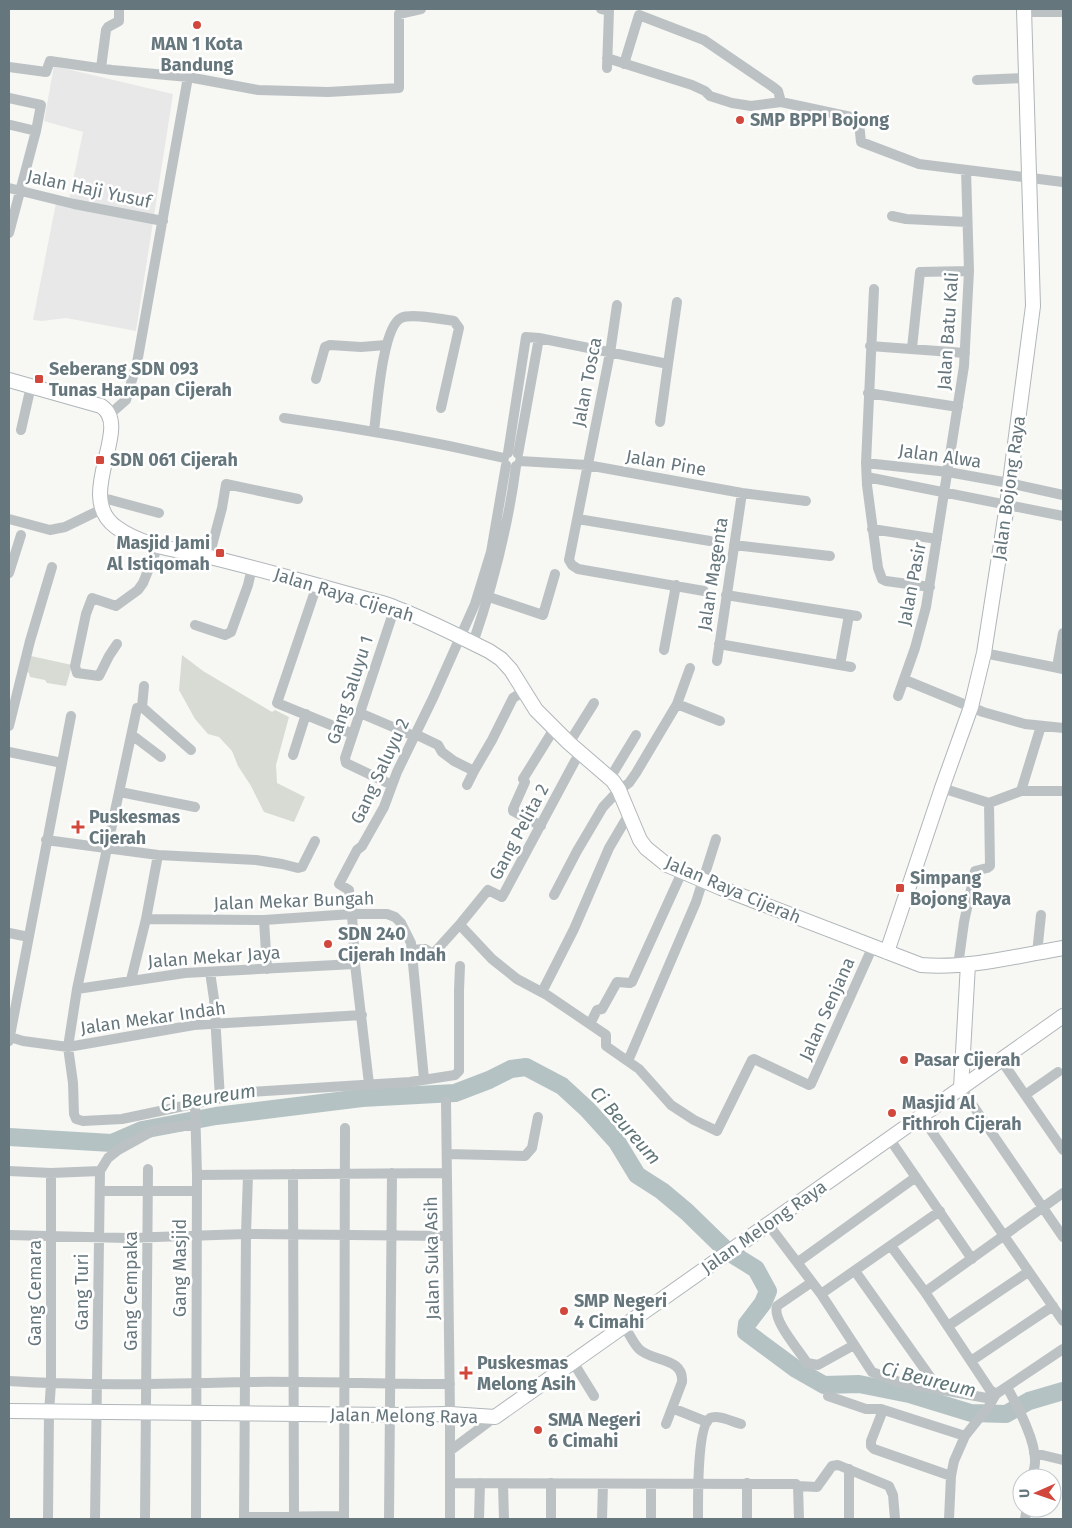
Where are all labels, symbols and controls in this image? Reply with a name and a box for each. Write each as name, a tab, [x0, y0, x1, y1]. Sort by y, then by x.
marker: MAN 1 Kota Bandung	[191, 19, 203, 31]
place label: MAN 1 Kota Bandung	[151, 33, 243, 76]
place label: SMP BPPI Bojong	[750, 109, 889, 131]
marker: SMP BPPI Bojong	[734, 114, 746, 126]
street label: Jalan Haji Yusuf	[25, 165, 155, 213]
street label: Jalan Batu Kali	[933, 271, 963, 391]
street label: Jalan Tosca	[568, 335, 606, 429]
place label: Seberang SDN 093 Tunas Harapan Cijerah	[49, 358, 232, 401]
marker: Seberang SDN 093 Tunas Harapan Cijerah	[33, 373, 45, 385]
street label: Jalan Bojong Raya	[988, 414, 1030, 562]
street label: Jalan Alwa	[897, 439, 983, 473]
street label: Jalan Pine	[624, 445, 708, 481]
place label: SDN 061 Cijerah	[110, 449, 238, 471]
marker: SDN 061 Cijerah	[94, 454, 106, 466]
street label: Jalan Magenta	[693, 516, 733, 632]
place label: Masjid Jami Al Istiqomah	[106, 532, 210, 575]
street label: Jalan Pasir	[893, 540, 931, 628]
marker: Masjid Jami Al Istiqomah	[214, 547, 226, 559]
street label: Jalan Raya Cijerah	[271, 563, 417, 627]
street label: Gang Saluyu 1	[322, 633, 378, 747]
street label: Gang Saluyu 2	[346, 715, 414, 827]
street label: Gang Pelita 2	[484, 780, 554, 884]
place label: Puskesmas Cijerah	[89, 806, 181, 849]
marker: Puskesmas Cijerah	[71, 820, 85, 834]
street label: Jalan Raya Cijerah	[662, 851, 804, 929]
place label: Simpang Bojong Raya	[910, 867, 1011, 910]
marker: Simpang Bojong Raya	[894, 882, 906, 894]
street label: Jalan Mekar Bungah	[213, 887, 375, 915]
place label: SDN 240 Cijerah Indah	[338, 923, 446, 966]
marker: SDN 240 Cijerah Indah	[322, 938, 334, 950]
street label: Jalan Mekar Jaya	[147, 941, 281, 973]
street label: Jalan Senjana	[794, 954, 860, 1064]
street label: Jalan Mekar Indah	[79, 997, 227, 1039]
place label: Pasar Cijerah	[914, 1049, 1021, 1071]
marker: Pasar Cijerah	[898, 1054, 910, 1066]
water label: Ci Beureum	[159, 1079, 258, 1116]
water label: Ci Beureum	[585, 1081, 666, 1169]
place label: Masjid Al Fithroh Cijerah	[902, 1092, 1022, 1135]
marker: Masjid Al Fithroh Cijerah	[886, 1107, 898, 1119]
street label: Jalan Melong Raya	[697, 1175, 831, 1279]
street label: Jalan Suka Asih	[420, 1196, 444, 1320]
street label: Gang Masjid	[169, 1219, 191, 1317]
street label: Gang Cempaka	[120, 1231, 142, 1351]
street label: Gang Cemara	[24, 1240, 46, 1346]
street label: Gang Turi	[71, 1254, 93, 1330]
place label: SMP Negeri 4 Cimahi	[574, 1290, 667, 1333]
marker: SMP Negeri 4 Cimahi	[558, 1305, 570, 1317]
place label: Puskesmas Melong Asih	[477, 1352, 576, 1395]
water label: Ci Beureum	[879, 1357, 978, 1402]
marker: Puskesmas Melong Asih	[459, 1366, 473, 1380]
street label: Jalan Melong Raya	[330, 1404, 478, 1428]
place label: SMA Negeri 6 Cimahi	[548, 1409, 641, 1452]
marker: SMA Negeri 6 Cimahi	[532, 1424, 544, 1436]
north arrow	[1012, 1468, 1062, 1518]
text: U	[1016, 1489, 1033, 1498]

